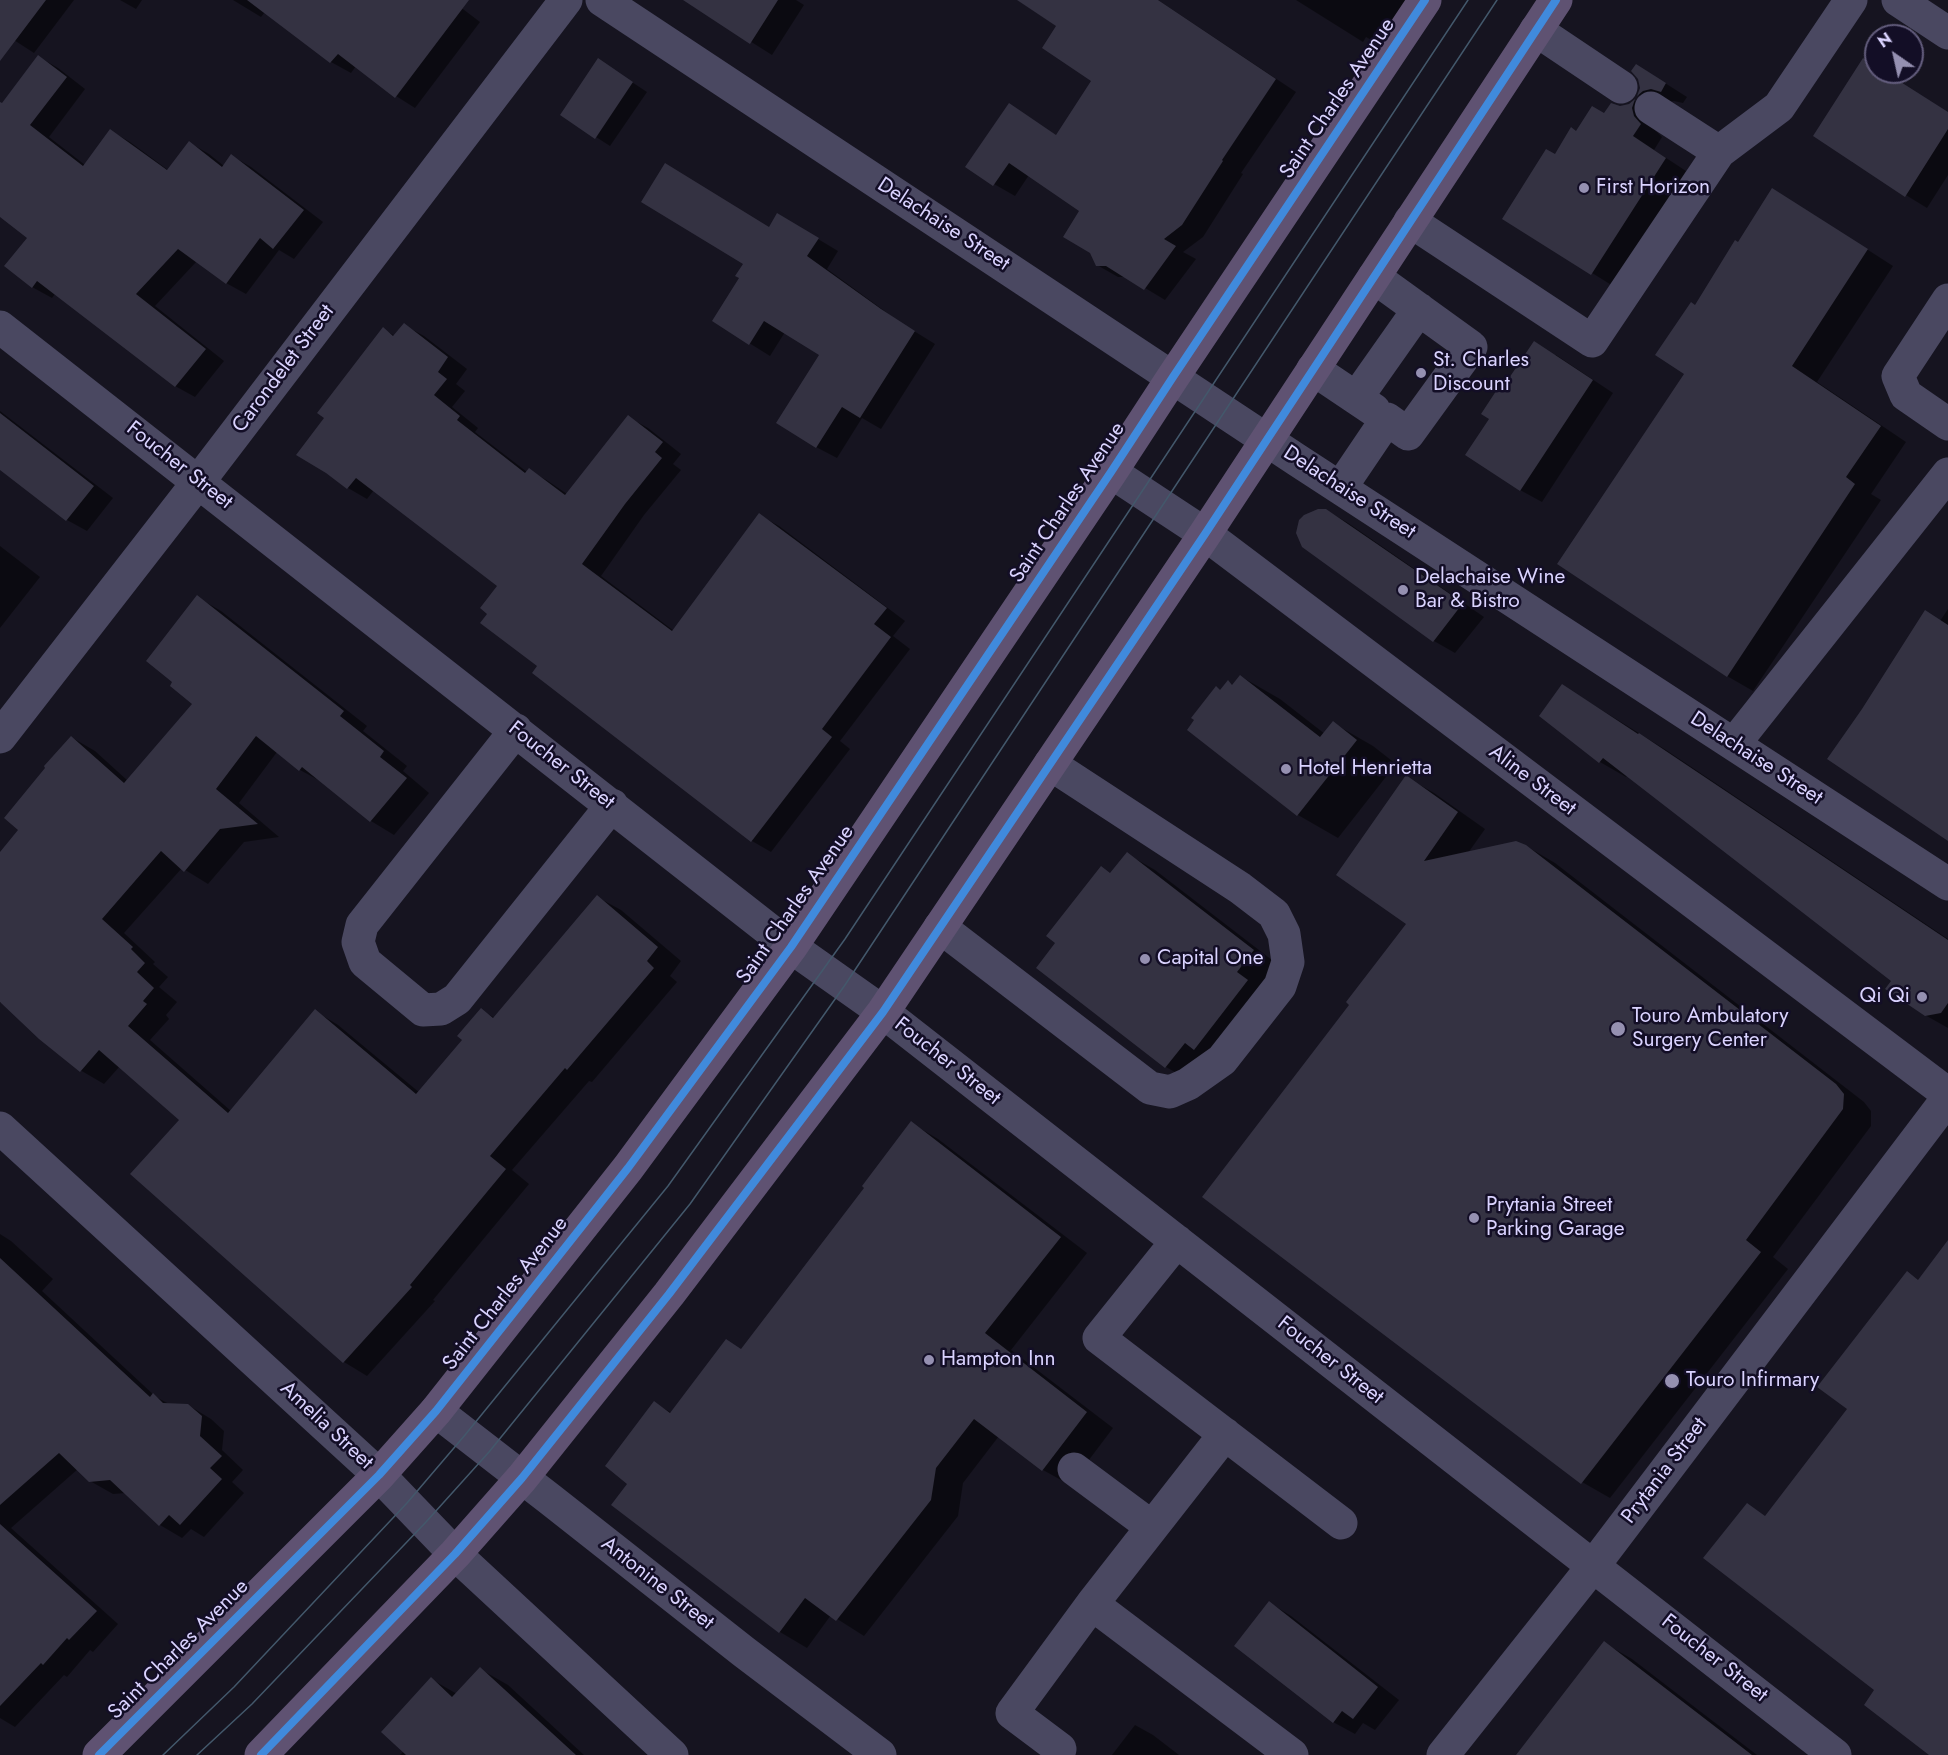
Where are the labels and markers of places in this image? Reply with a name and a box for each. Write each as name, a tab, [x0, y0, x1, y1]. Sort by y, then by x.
place label: First Horizon	[1596, 175, 1710, 201]
marker: First Horizon	[1577, 181, 1591, 195]
place label: St. Charles Discount	[1433, 348, 1529, 398]
marker: St. Charles Discount	[1414, 366, 1428, 380]
place label: Delachaise Wine Bar & Bistro	[1415, 565, 1565, 615]
marker: Delachaise Wine Bar & Bistro	[1396, 583, 1410, 597]
place label: Hotel Henrietta	[1298, 756, 1432, 782]
marker: Hotel Henrietta	[1279, 762, 1293, 776]
place label: Capital One	[1157, 946, 1264, 972]
marker: Capital One	[1138, 952, 1152, 966]
place label: Qi Qi	[1860, 984, 1910, 1010]
marker: Qi Qi	[1915, 990, 1929, 1004]
place label: Touro Ambulatory Surgery Center	[1632, 1004, 1789, 1054]
marker: Touro Ambulatory Surgery Center	[1609, 1020, 1627, 1038]
place label: Prytania Street Parking Garage	[1486, 1193, 1625, 1243]
marker: Prytania Street Parking Garage	[1467, 1211, 1481, 1225]
place label: Hampton Inn	[941, 1347, 1055, 1373]
marker: Hampton Inn	[922, 1353, 936, 1367]
place label: Touro Infirmary	[1686, 1368, 1819, 1394]
marker: Touro Infirmary	[1663, 1372, 1681, 1390]

